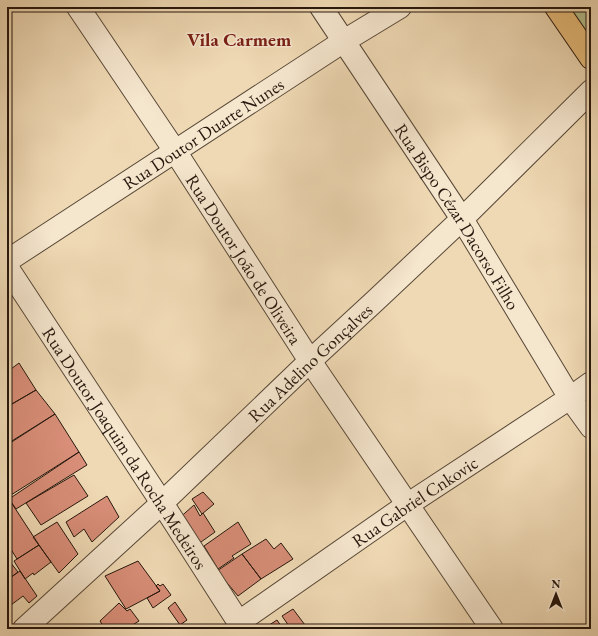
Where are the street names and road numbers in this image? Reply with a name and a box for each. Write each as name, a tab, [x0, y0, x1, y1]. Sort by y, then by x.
street label: Rua Doutor Duarte Nunes	[118, 72, 288, 194]
street label: Rua Bispo Cézar Dacorso Filho	[390, 119, 525, 314]
street label: Rua Doutor João de Oliveira	[181, 169, 308, 349]
street label: Rua Adelino Gonçalves	[243, 298, 377, 426]
street label: Rua Doutor Joaquim da Rocha Medeiros	[38, 322, 213, 574]
street label: Rua Gabriel Cnkovic	[347, 450, 482, 552]

